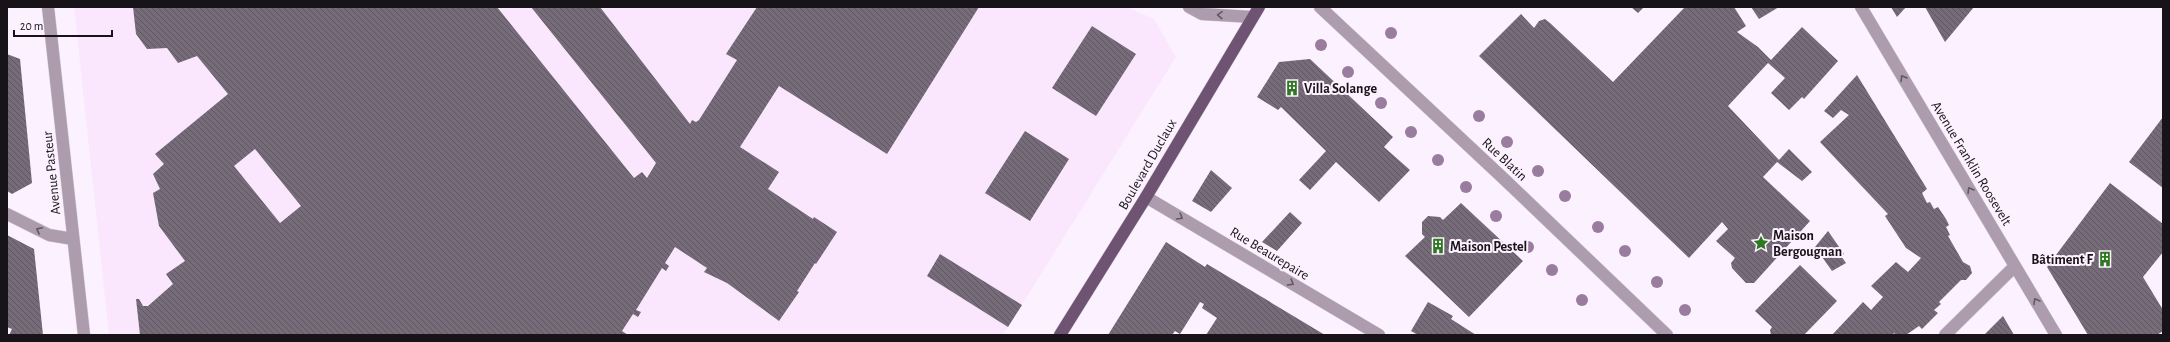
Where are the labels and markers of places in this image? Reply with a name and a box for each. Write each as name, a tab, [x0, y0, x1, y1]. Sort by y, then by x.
building icon: Villa Solange	[1283, 79, 1301, 97]
place label: Villa Solange	[1304, 82, 1377, 96]
place label: Maison Bergougnan	[1773, 229, 1842, 259]
place icon: Maison Bergougnan	[1752, 234, 1770, 252]
building icon: Maison Pestel	[1429, 237, 1447, 255]
place label: Maison Pestel	[1450, 240, 1527, 254]
building icon: Bâtiment F	[2096, 250, 2114, 268]
place label: Bâtiment F	[2031, 253, 2094, 267]

